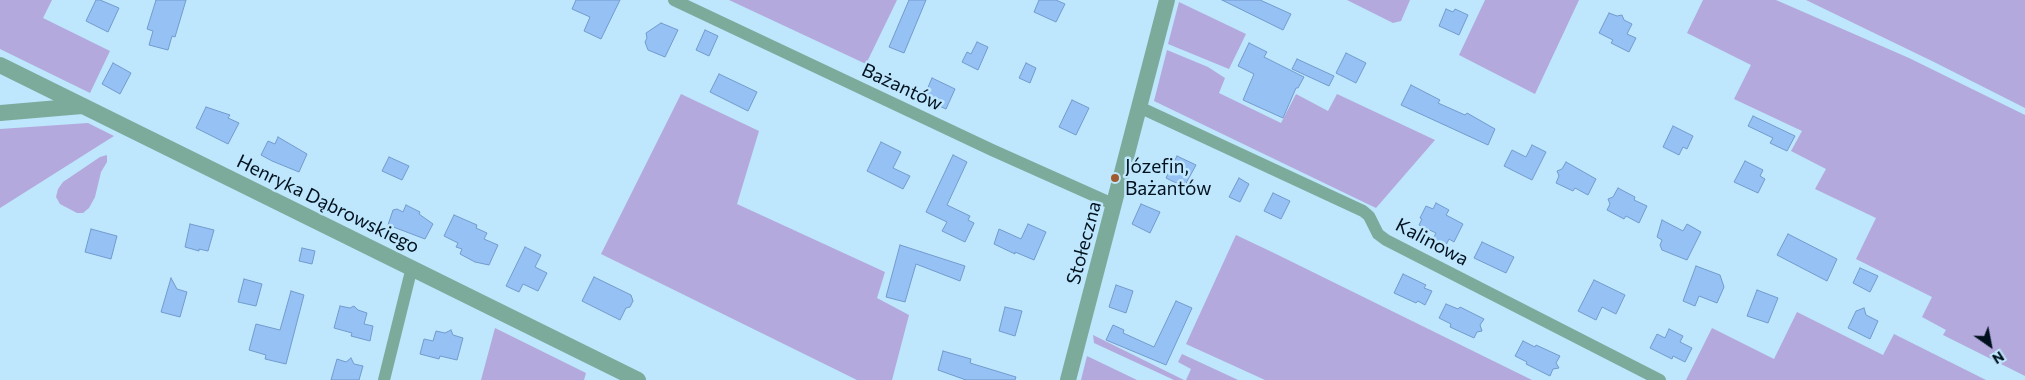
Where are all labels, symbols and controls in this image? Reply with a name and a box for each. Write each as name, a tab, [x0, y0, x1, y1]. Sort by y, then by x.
street label: Bażantów	[858, 58, 946, 116]
street label: Henryka Dąbrowskiego	[233, 150, 423, 258]
place label: Józefin, Bażantów	[1125, 156, 1211, 200]
marker: Józefin, Bażantów	[1109, 172, 1121, 184]
street label: Stołeczna	[1062, 199, 1106, 287]
street label: Kalinowa	[1392, 213, 1472, 271]
north arrow	[1965, 320, 2015, 370]
text: N	[1989, 348, 2007, 368]

